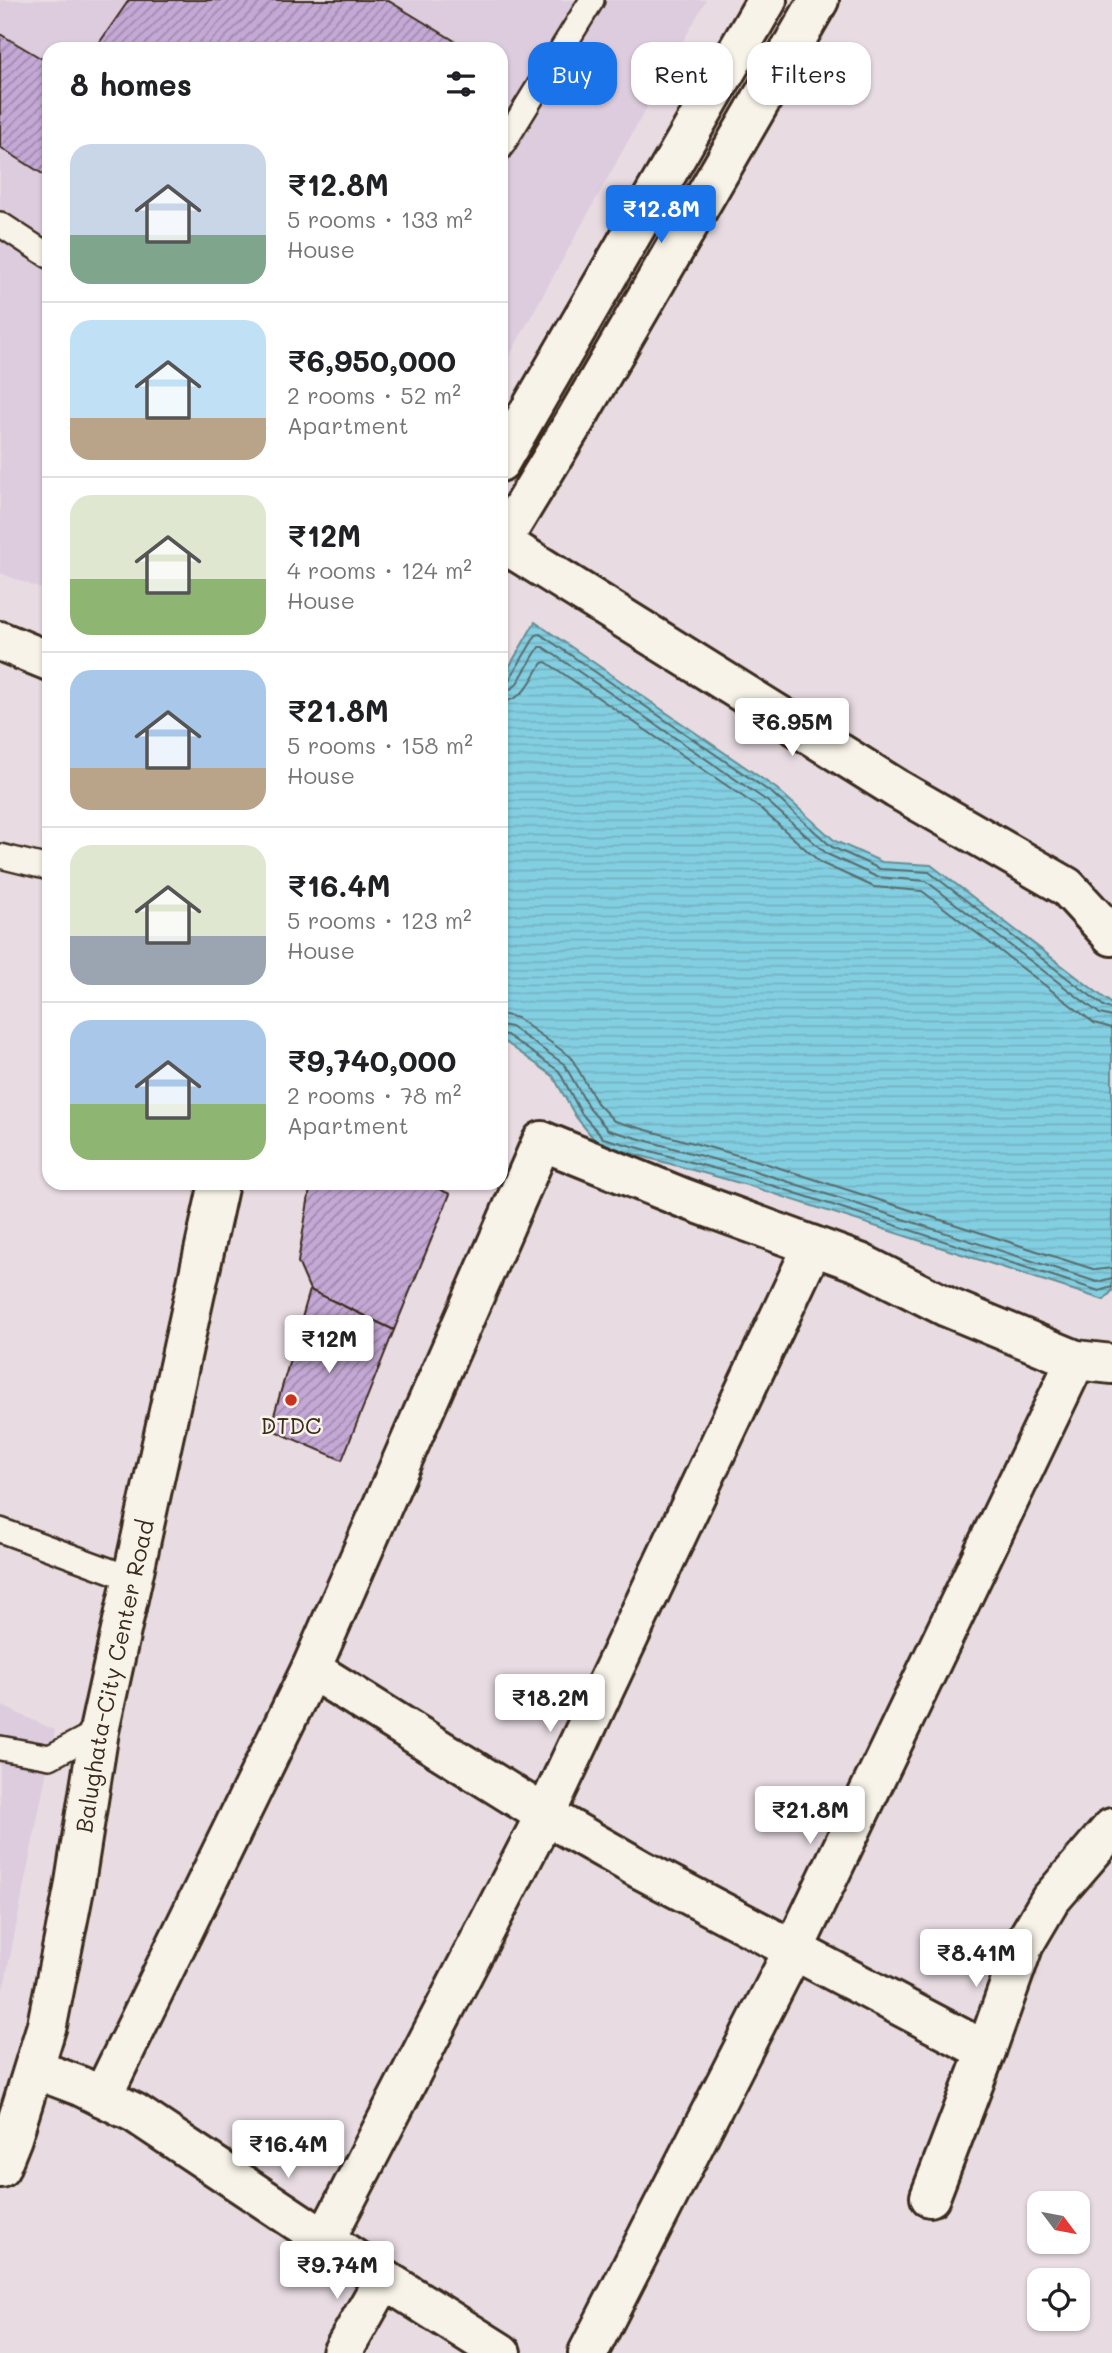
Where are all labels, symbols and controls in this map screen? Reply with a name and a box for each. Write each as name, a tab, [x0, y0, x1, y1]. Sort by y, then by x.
chip: Buy	[528, 42, 617, 105]
chip: Rent	[631, 42, 733, 105]
chip: Filters	[747, 42, 871, 105]
text: 8 homes	[70, 64, 192, 104]
icon: filters	[442, 65, 480, 103]
text: ₹12.8M	[287, 164, 389, 204]
icon: home	[126, 172, 210, 256]
pin: ₹12.8M	[604, 186, 718, 245]
text: ₹12.8M	[622, 193, 700, 223]
text: 5 rooms · 133 m²	[287, 204, 472, 234]
text: House	[287, 234, 355, 264]
text: ₹6,950,000	[287, 340, 456, 380]
icon: home	[126, 348, 210, 432]
text: 2 rooms · 52 m²	[287, 380, 461, 410]
text: Apartment	[287, 410, 409, 440]
text: ₹12M	[287, 515, 361, 555]
icon: home	[126, 523, 210, 607]
text: 4 rooms · 124 m²	[287, 555, 472, 585]
text: House	[287, 585, 355, 615]
text: ₹21.8M	[287, 690, 389, 730]
icon: home	[126, 698, 210, 782]
pin: ₹6.95M	[735, 698, 849, 758]
text: ₹6.95M	[751, 706, 833, 736]
text: 5 rooms · 158 m²	[287, 730, 473, 760]
text: House	[287, 760, 355, 790]
text: ₹16.4M	[287, 865, 391, 905]
icon: home	[126, 873, 210, 957]
text: 5 rooms · 123 m²	[287, 905, 472, 935]
text: House	[287, 935, 355, 965]
text: ₹9,740,000	[287, 1040, 456, 1080]
icon: home	[126, 1048, 210, 1132]
text: 2 rooms · 78 m²	[287, 1080, 461, 1110]
text: Apartment	[287, 1110, 409, 1140]
pin: ₹12M	[288, 1316, 370, 1375]
text: ₹12M	[301, 1323, 357, 1353]
marker: DTDC	[283, 1392, 299, 1408]
place label: DTDC	[261, 1410, 321, 1440]
street label: Balughata-City Center Road	[68, 1517, 160, 1835]
pin: ₹18.2M	[493, 1674, 607, 1734]
text: ₹18.2M	[511, 1682, 589, 1712]
pin: ₹21.8M	[753, 1786, 867, 1846]
text: ₹21.8M	[771, 1794, 849, 1824]
pin: ₹8.41M	[919, 1930, 1033, 1989]
text: ₹8.41M	[936, 1937, 1016, 1967]
pin: ₹16.4M	[231, 2120, 345, 2180]
text: ₹16.4M	[248, 2128, 328, 2158]
north arrow	[1027, 2191, 1090, 2254]
map controls	[1027, 2191, 1090, 2331]
pin: ₹9.74M	[280, 2242, 394, 2301]
text: ₹9.74M	[296, 2249, 378, 2279]
button: locate	[1027, 2268, 1090, 2331]

